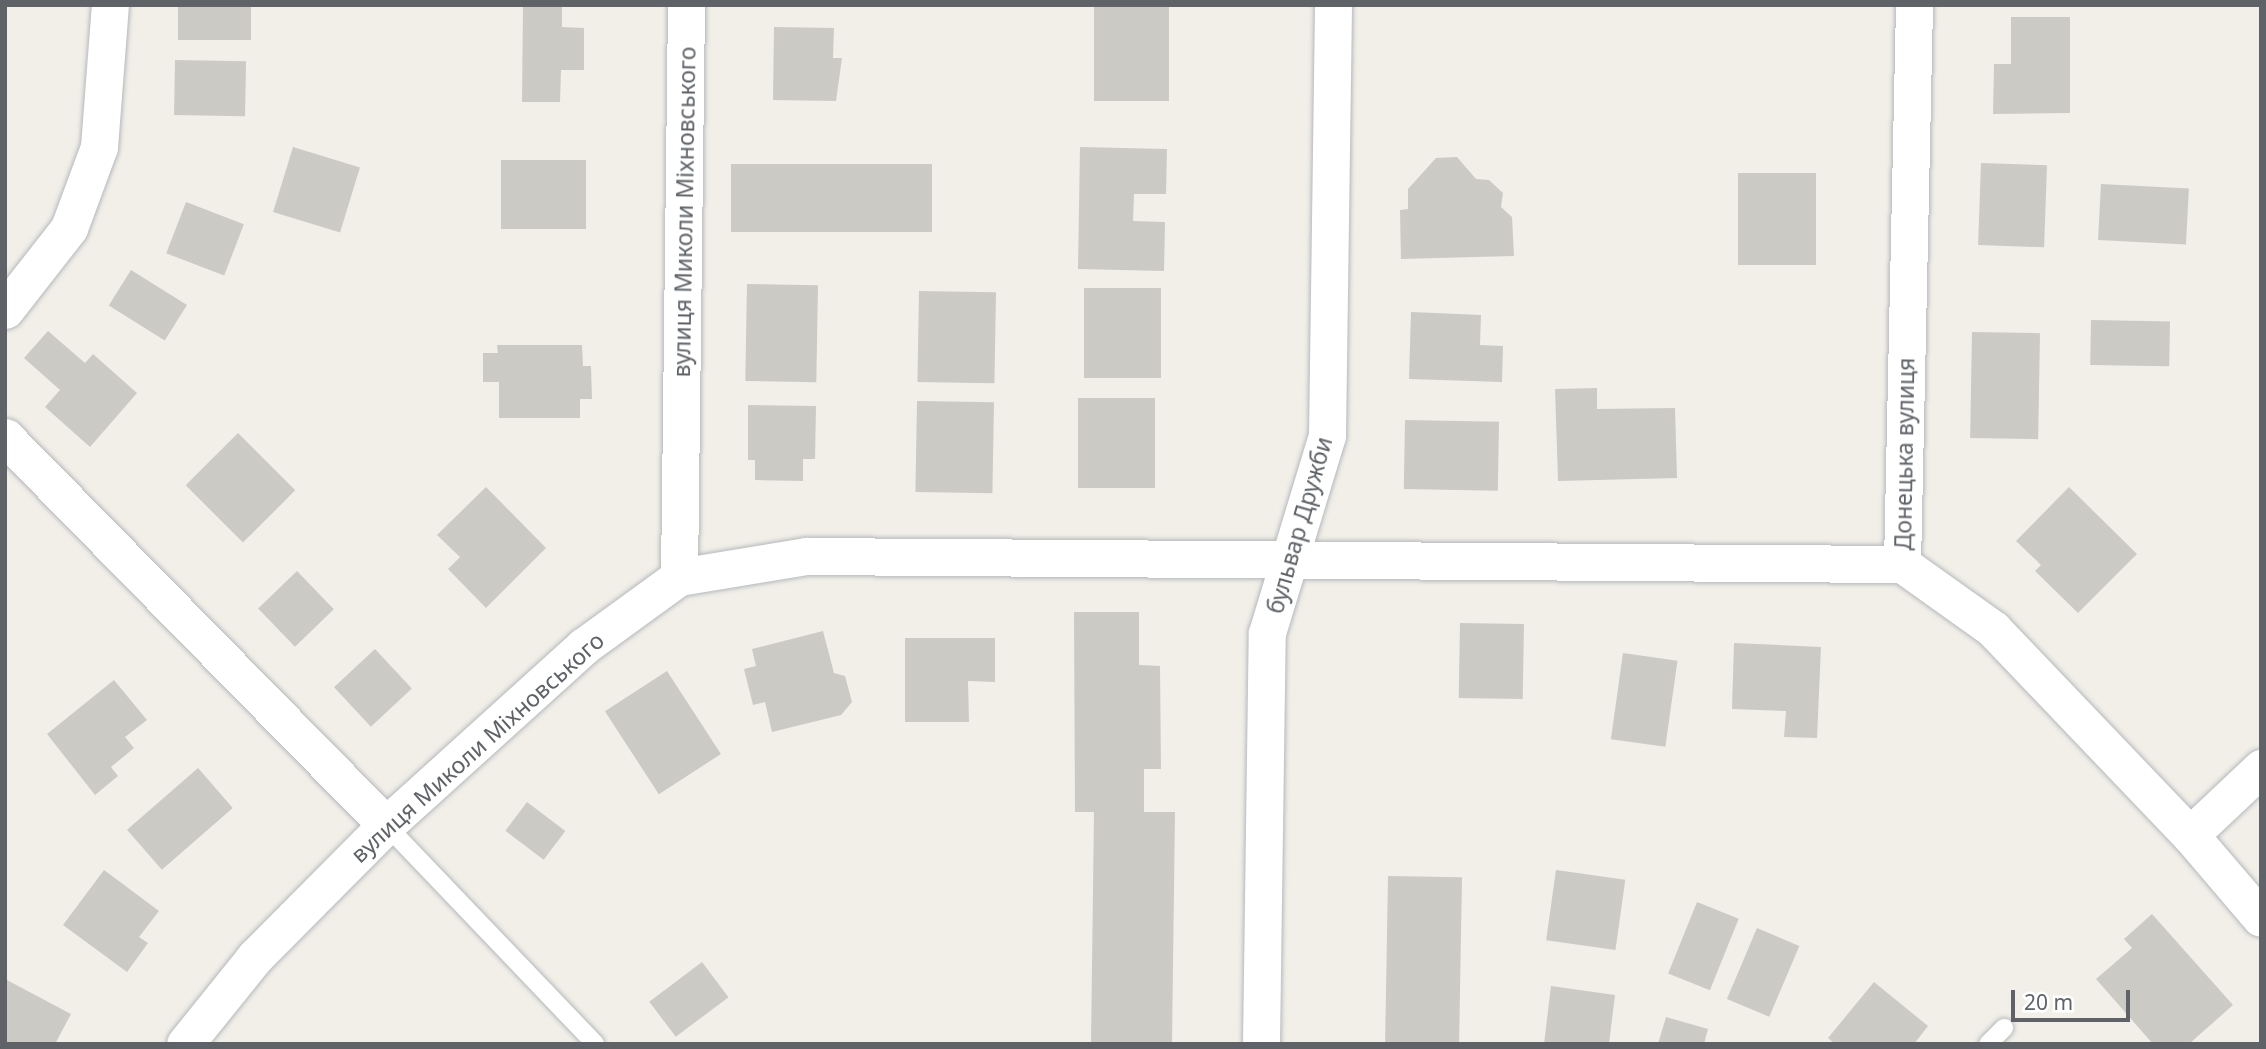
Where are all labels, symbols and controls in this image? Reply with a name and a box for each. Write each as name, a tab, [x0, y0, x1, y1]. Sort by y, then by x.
street label: вулиця Миколи Міхновського	[667, 46, 701, 378]
street label: Донецька вулиця	[1889, 357, 1919, 551]
street label: бульвар Дружби	[1261, 433, 1337, 617]
street label: вулиця Миколи Міхновського	[345, 626, 609, 868]
scale bar	[2014, 976, 2133, 1020]
text: 20 m	[2024, 988, 2073, 1016]

